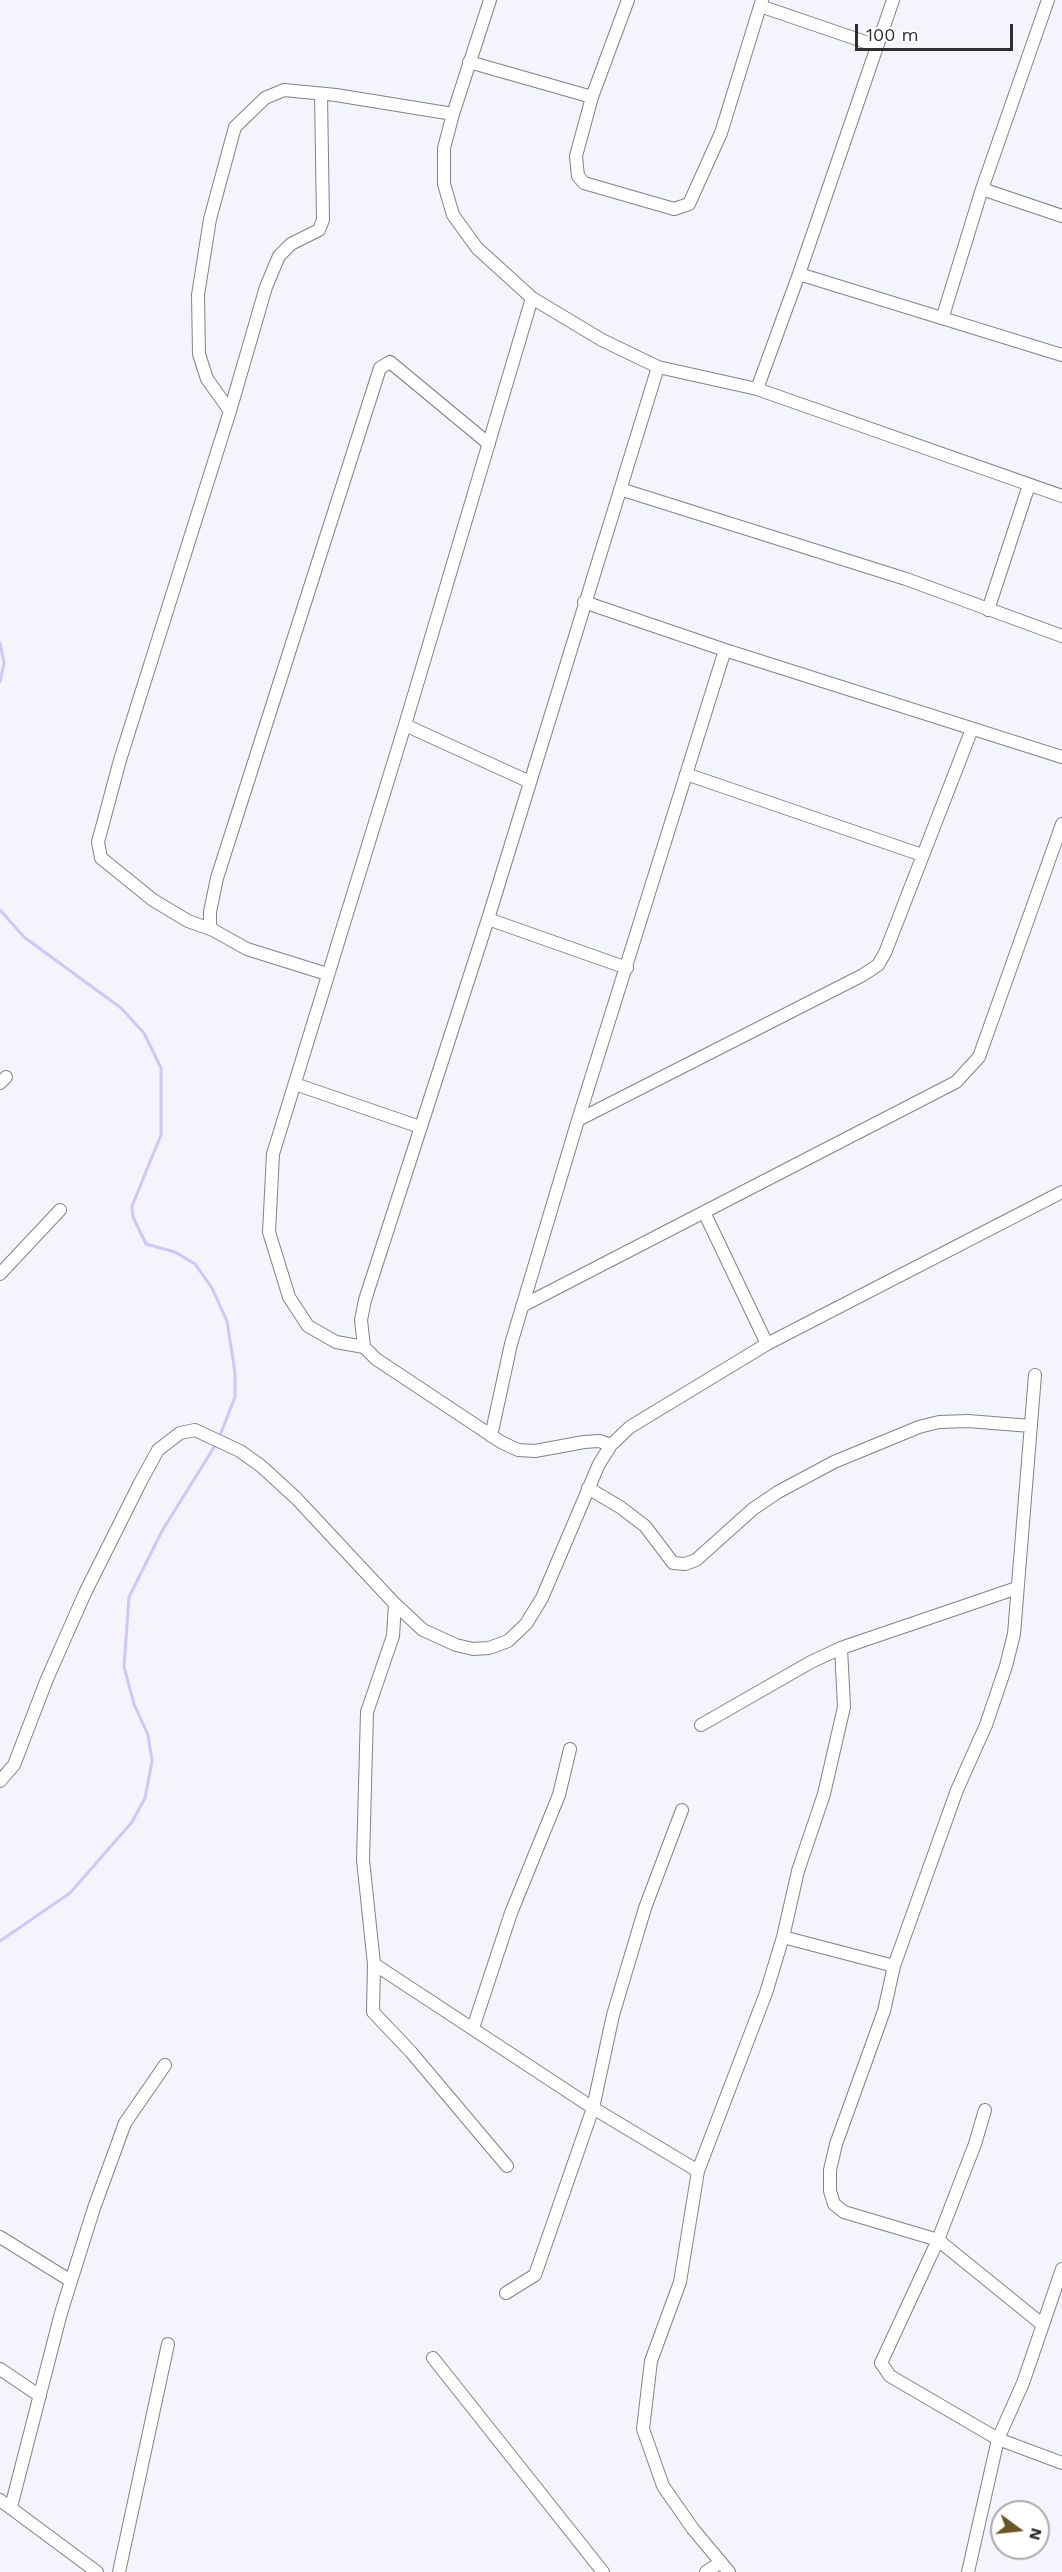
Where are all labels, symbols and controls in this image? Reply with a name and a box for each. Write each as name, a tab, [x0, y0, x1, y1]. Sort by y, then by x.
scale bar	[858, 12, 1016, 50]
text: 100 m	[866, 24, 919, 45]
north arrow	[990, 2500, 1050, 2560]
text: N	[1025, 2526, 1047, 2542]

